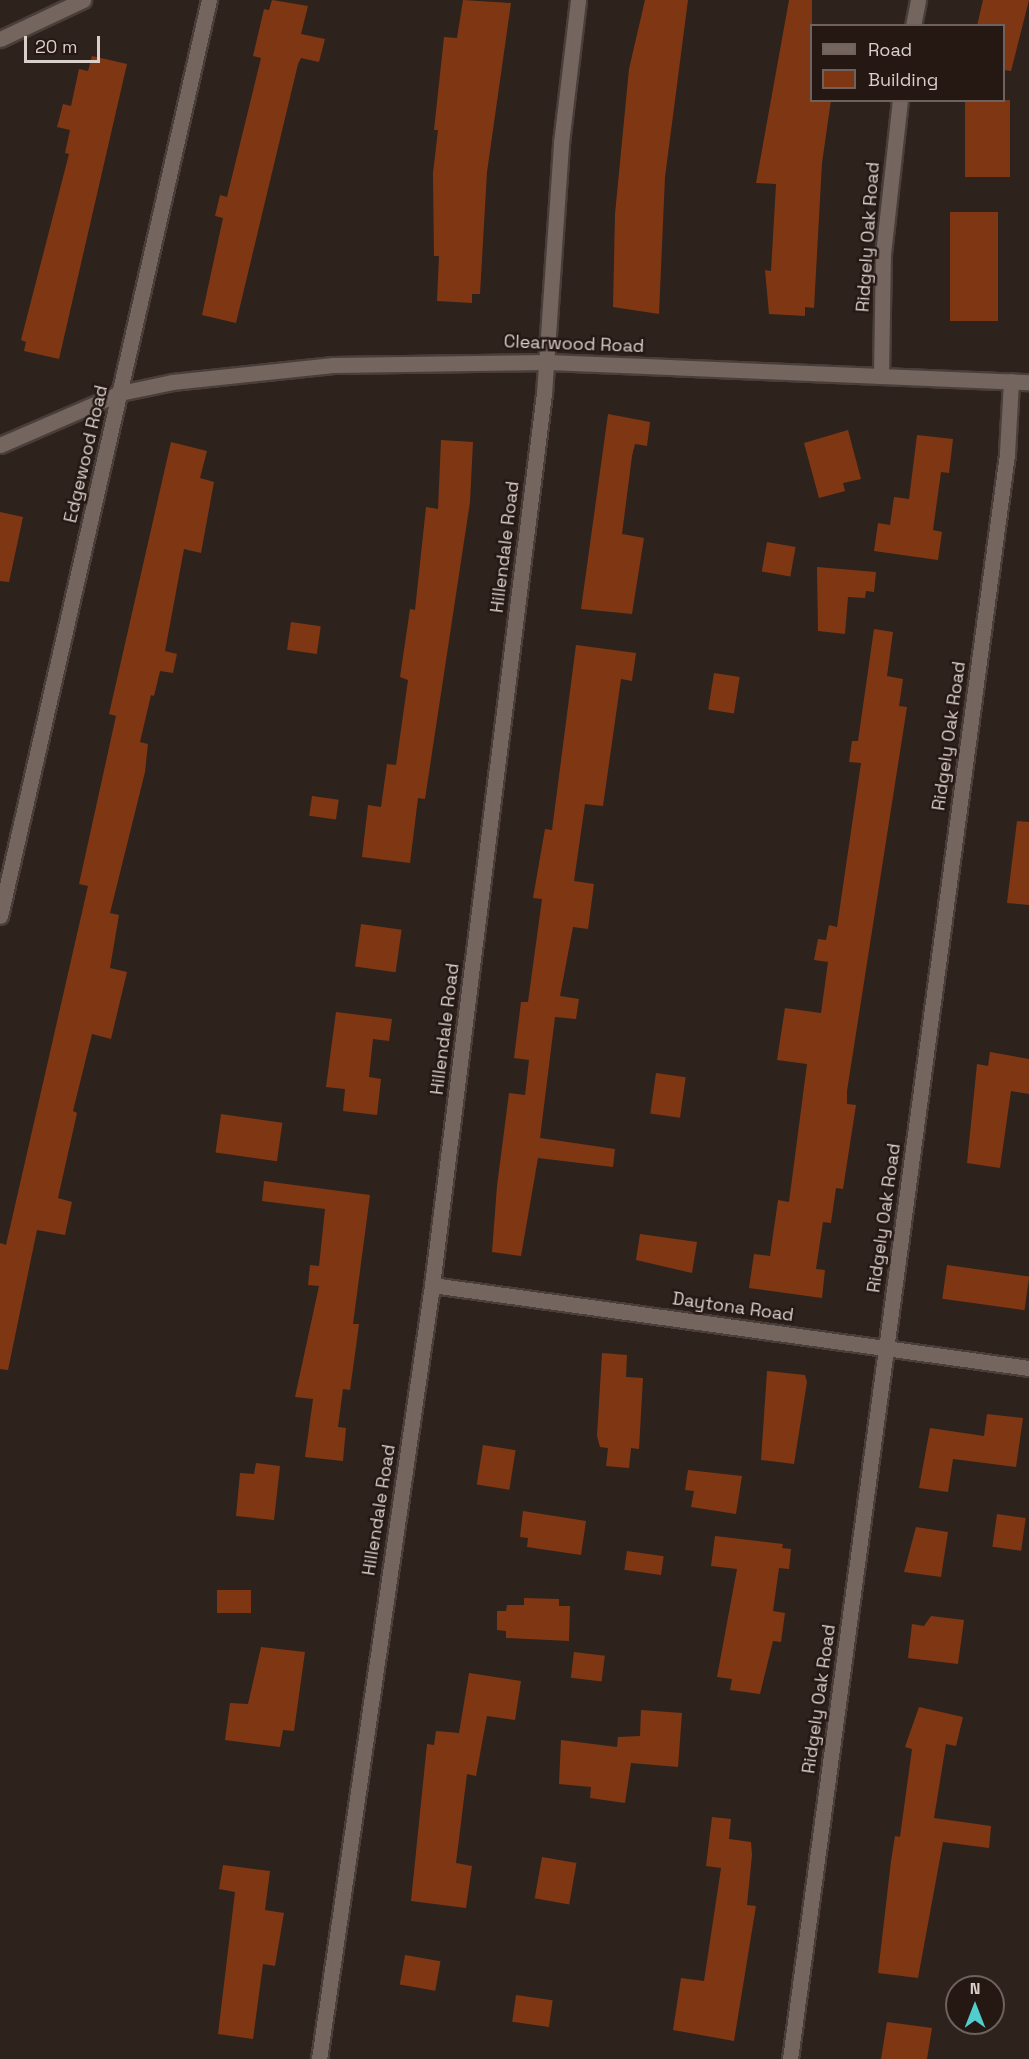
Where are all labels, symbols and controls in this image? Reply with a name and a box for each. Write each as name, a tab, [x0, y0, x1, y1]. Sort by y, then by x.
scale bar	[27, 24, 104, 62]
legend	[810, 24, 1005, 102]
text: 20 m	[35, 35, 78, 58]
text: Road	[868, 38, 912, 61]
text: Building	[868, 68, 938, 91]
street label: Ridgely Oak Road	[852, 161, 884, 313]
street label: Clearwood Road	[503, 331, 645, 357]
street label: Edgewood Road	[60, 383, 112, 525]
street label: Hillendale Road	[486, 480, 524, 614]
street label: Ridgely Oak Road	[928, 660, 970, 812]
street label: Hillendale Road	[426, 962, 464, 1096]
street label: Ridgely Oak Road	[863, 1142, 905, 1294]
street label: Daytona Road	[671, 1288, 795, 1326]
street label: Hillendale Road	[358, 1443, 400, 1577]
street label: Ridgely Oak Road	[798, 1623, 840, 1775]
north arrow	[945, 1975, 1005, 2035]
text: N	[970, 1978, 980, 1999]

